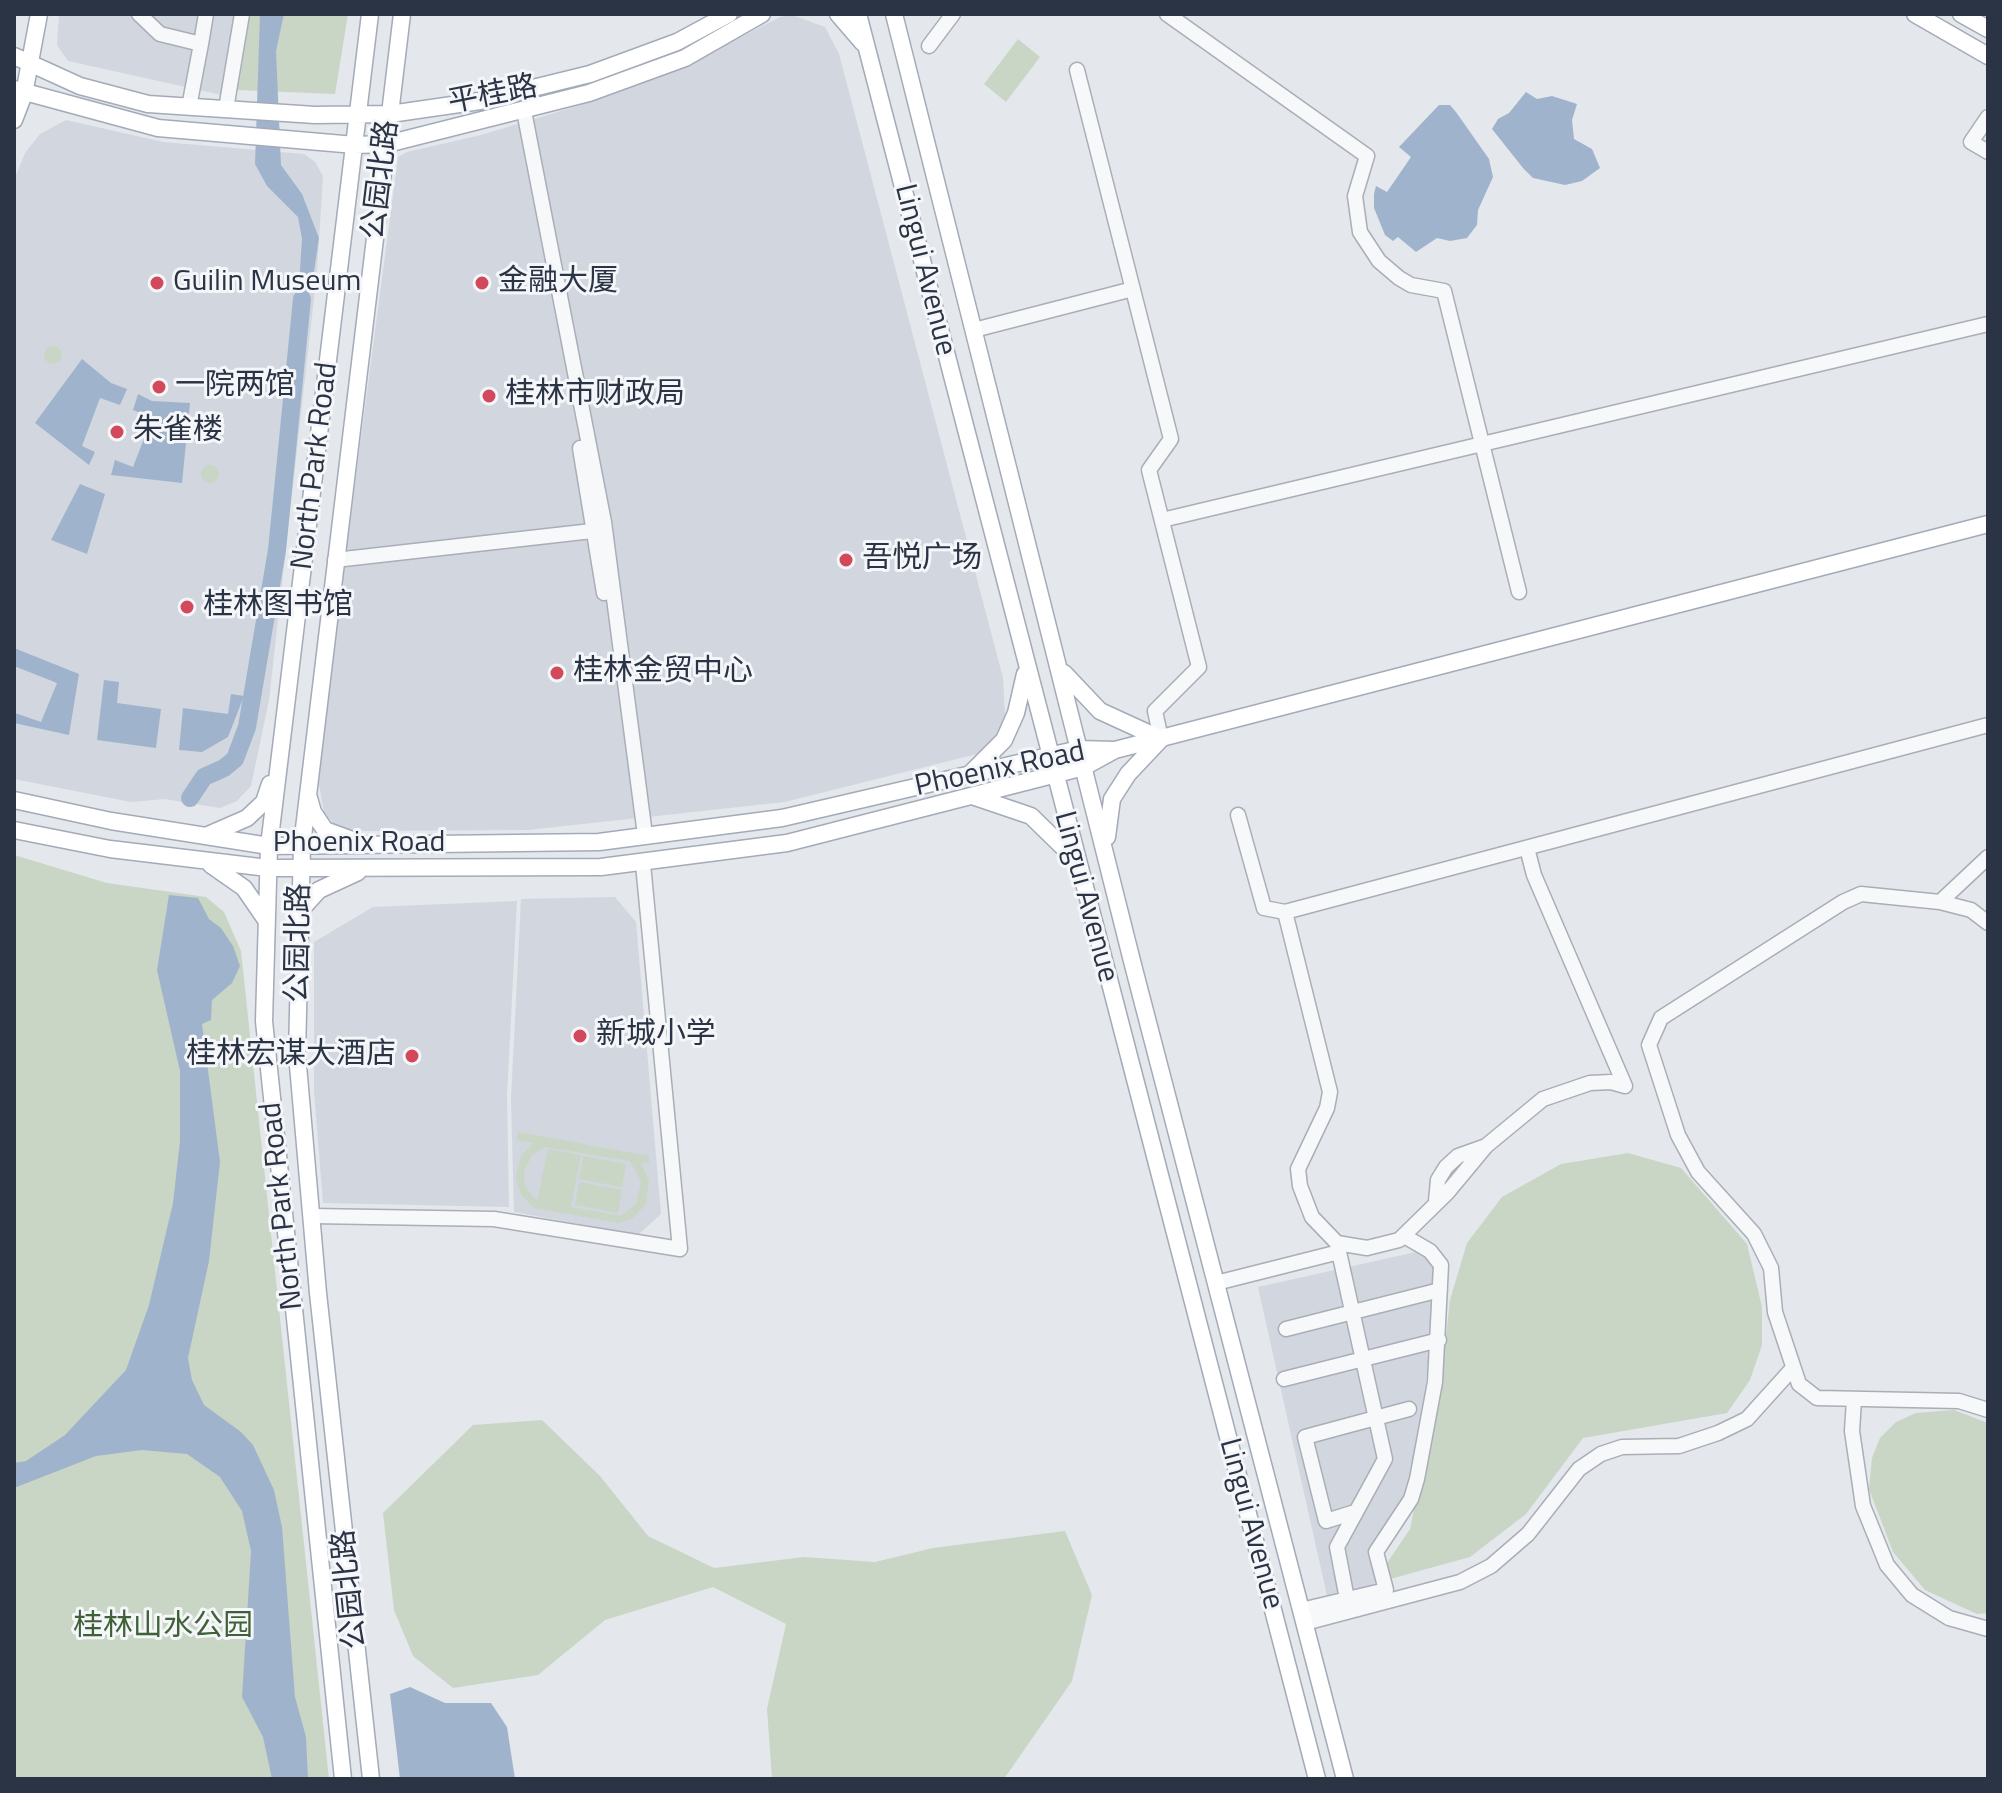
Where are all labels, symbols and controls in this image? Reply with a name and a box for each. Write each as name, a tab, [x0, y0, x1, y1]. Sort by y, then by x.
street label: 平桂路	[445, 70, 541, 122]
street label: 公园北路	[357, 118, 407, 242]
street label: Lingui Avenue	[885, 181, 963, 359]
place label: Guilin Museum	[173, 265, 361, 301]
place label: 金融大厦	[498, 265, 618, 301]
marker: Guilin Museum	[148, 274, 166, 292]
marker: 金融大厦	[473, 274, 491, 292]
street label: North Park Road	[285, 360, 347, 572]
place label: 一院两馆	[175, 369, 295, 405]
marker: 一院两馆	[150, 378, 168, 396]
place label: 桂林市财政局	[505, 378, 685, 414]
marker: 桂林市财政局	[480, 387, 498, 405]
place label: 朱雀楼	[133, 414, 223, 450]
marker: 朱雀楼	[108, 423, 126, 441]
place label: 吾悦广场	[862, 542, 982, 578]
marker: 吾悦广场	[837, 551, 855, 569]
place label: 桂林图书馆	[203, 589, 353, 625]
marker: 桂林图书馆	[178, 598, 196, 616]
place label: 桂林金贸中心	[573, 655, 753, 691]
marker: 桂林金贸中心	[548, 664, 566, 682]
street label: Phoenix Road	[912, 734, 1088, 806]
street label: Lingui Avenue	[1045, 808, 1125, 986]
street label: Phoenix Road	[273, 826, 445, 862]
street label: 公园北路	[281, 883, 319, 1003]
place label: 新城小学	[596, 1018, 716, 1054]
marker: 新城小学	[571, 1027, 589, 1045]
place label: 桂林宏谋大酒店	[186, 1038, 396, 1074]
marker: 桂林宏谋大酒店	[403, 1047, 421, 1065]
street label: North Park Road	[254, 1100, 312, 1312]
street label: Lingui Avenue	[1210, 1435, 1290, 1613]
street label: 公园北路	[327, 1527, 375, 1651]
park label: 桂林山水公园	[73, 1610, 253, 1646]

